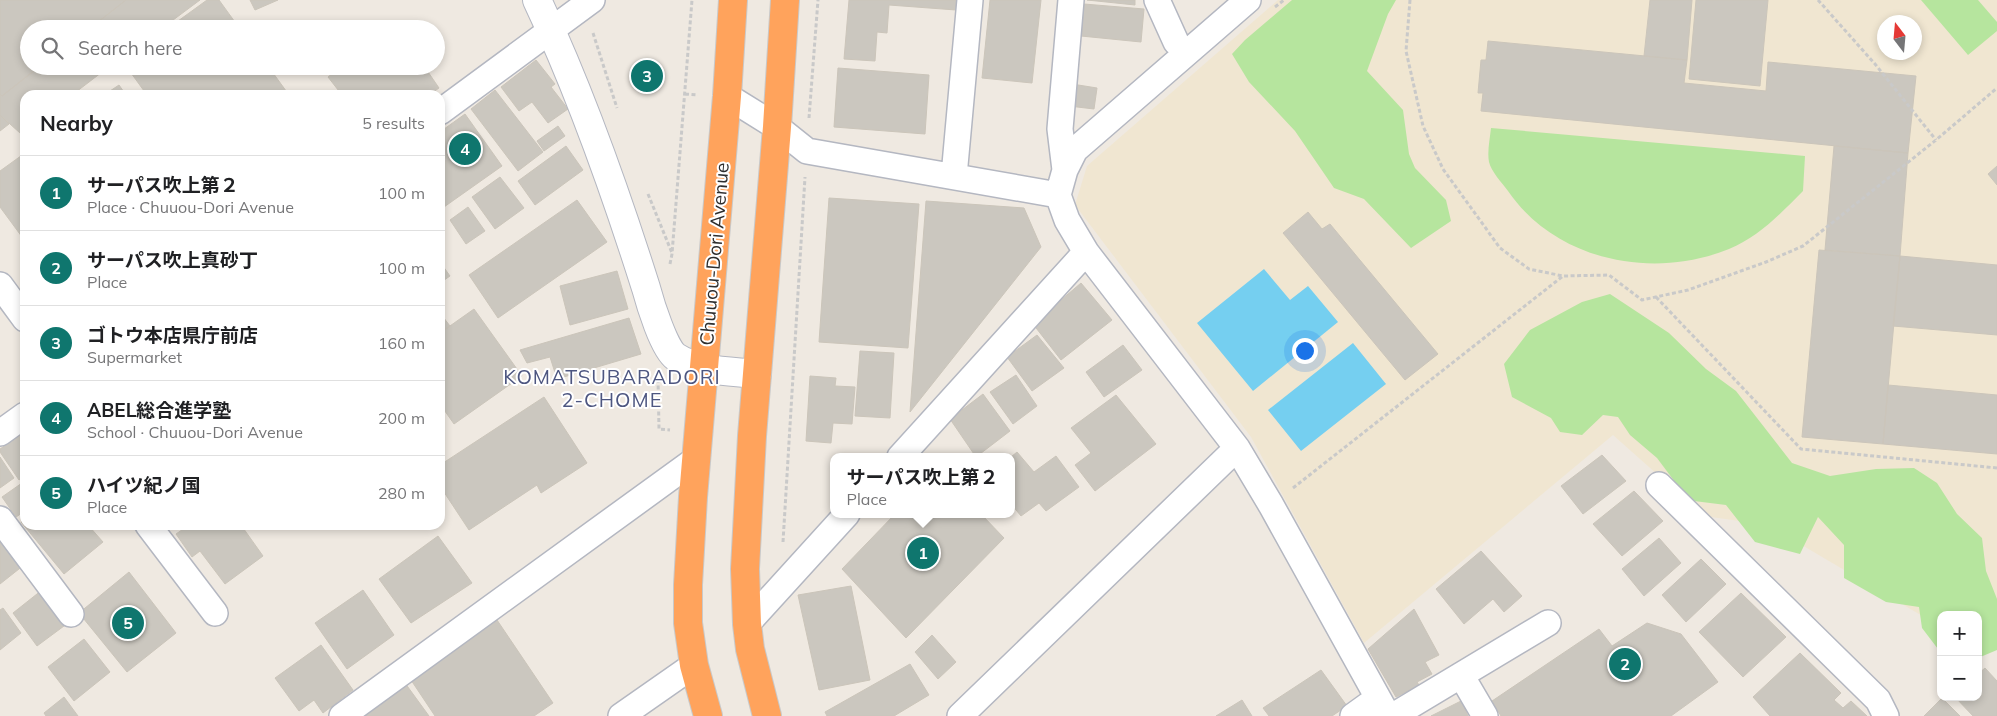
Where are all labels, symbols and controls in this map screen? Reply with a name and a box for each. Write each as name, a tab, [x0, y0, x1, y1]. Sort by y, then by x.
north arrow	[1877, 15, 1922, 60]
search box	[20, 20, 445, 75]
icon: search	[38, 34, 66, 62]
text: Search here	[78, 36, 182, 60]
pin: 3	[631, 57, 663, 95]
text: Nearby	[40, 110, 113, 136]
text: 5 results	[362, 113, 425, 133]
pin: 4	[449, 130, 481, 168]
street label: Chuuou-Dori Avenue	[694, 161, 734, 347]
text: サーパス吹上第２	[87, 173, 239, 197]
text: 1	[51, 183, 61, 203]
text: 100 m	[378, 183, 425, 203]
text: Place · Chuuou-Dori Avenue	[87, 197, 294, 217]
text: サーパス吹上真砂丁	[87, 248, 258, 272]
text: 2	[51, 258, 61, 278]
text: 100 m	[378, 258, 425, 278]
text: Place	[87, 272, 127, 292]
text: ゴトウ本店県庁前店	[87, 323, 258, 347]
text: 3	[51, 333, 61, 353]
text: 160 m	[378, 333, 425, 353]
your location	[1292, 338, 1318, 364]
text: Supermarket	[87, 347, 182, 367]
district label: KOMATSUBARADORI 2-CHOME	[503, 364, 721, 412]
text: ABEL総合進学塾	[87, 398, 231, 422]
text: 4	[51, 408, 61, 428]
text: 200 m	[378, 408, 425, 428]
text: School · Chuuou-Dori Avenue	[87, 422, 303, 442]
popup	[830, 453, 1015, 518]
text: サーパス吹上第２	[847, 465, 998, 489]
text: ハイツ紀ノ国	[87, 473, 201, 497]
text: 5	[51, 483, 61, 503]
text: 280 m	[378, 483, 425, 503]
text: Place	[847, 489, 887, 509]
text: Place	[87, 497, 127, 517]
pin: 1	[907, 534, 939, 572]
pin: 5	[112, 604, 144, 642]
map controls	[1937, 611, 1982, 701]
button: +	[1937, 611, 1982, 656]
pin: 2	[1609, 645, 1641, 683]
button: −	[1937, 656, 1982, 701]

